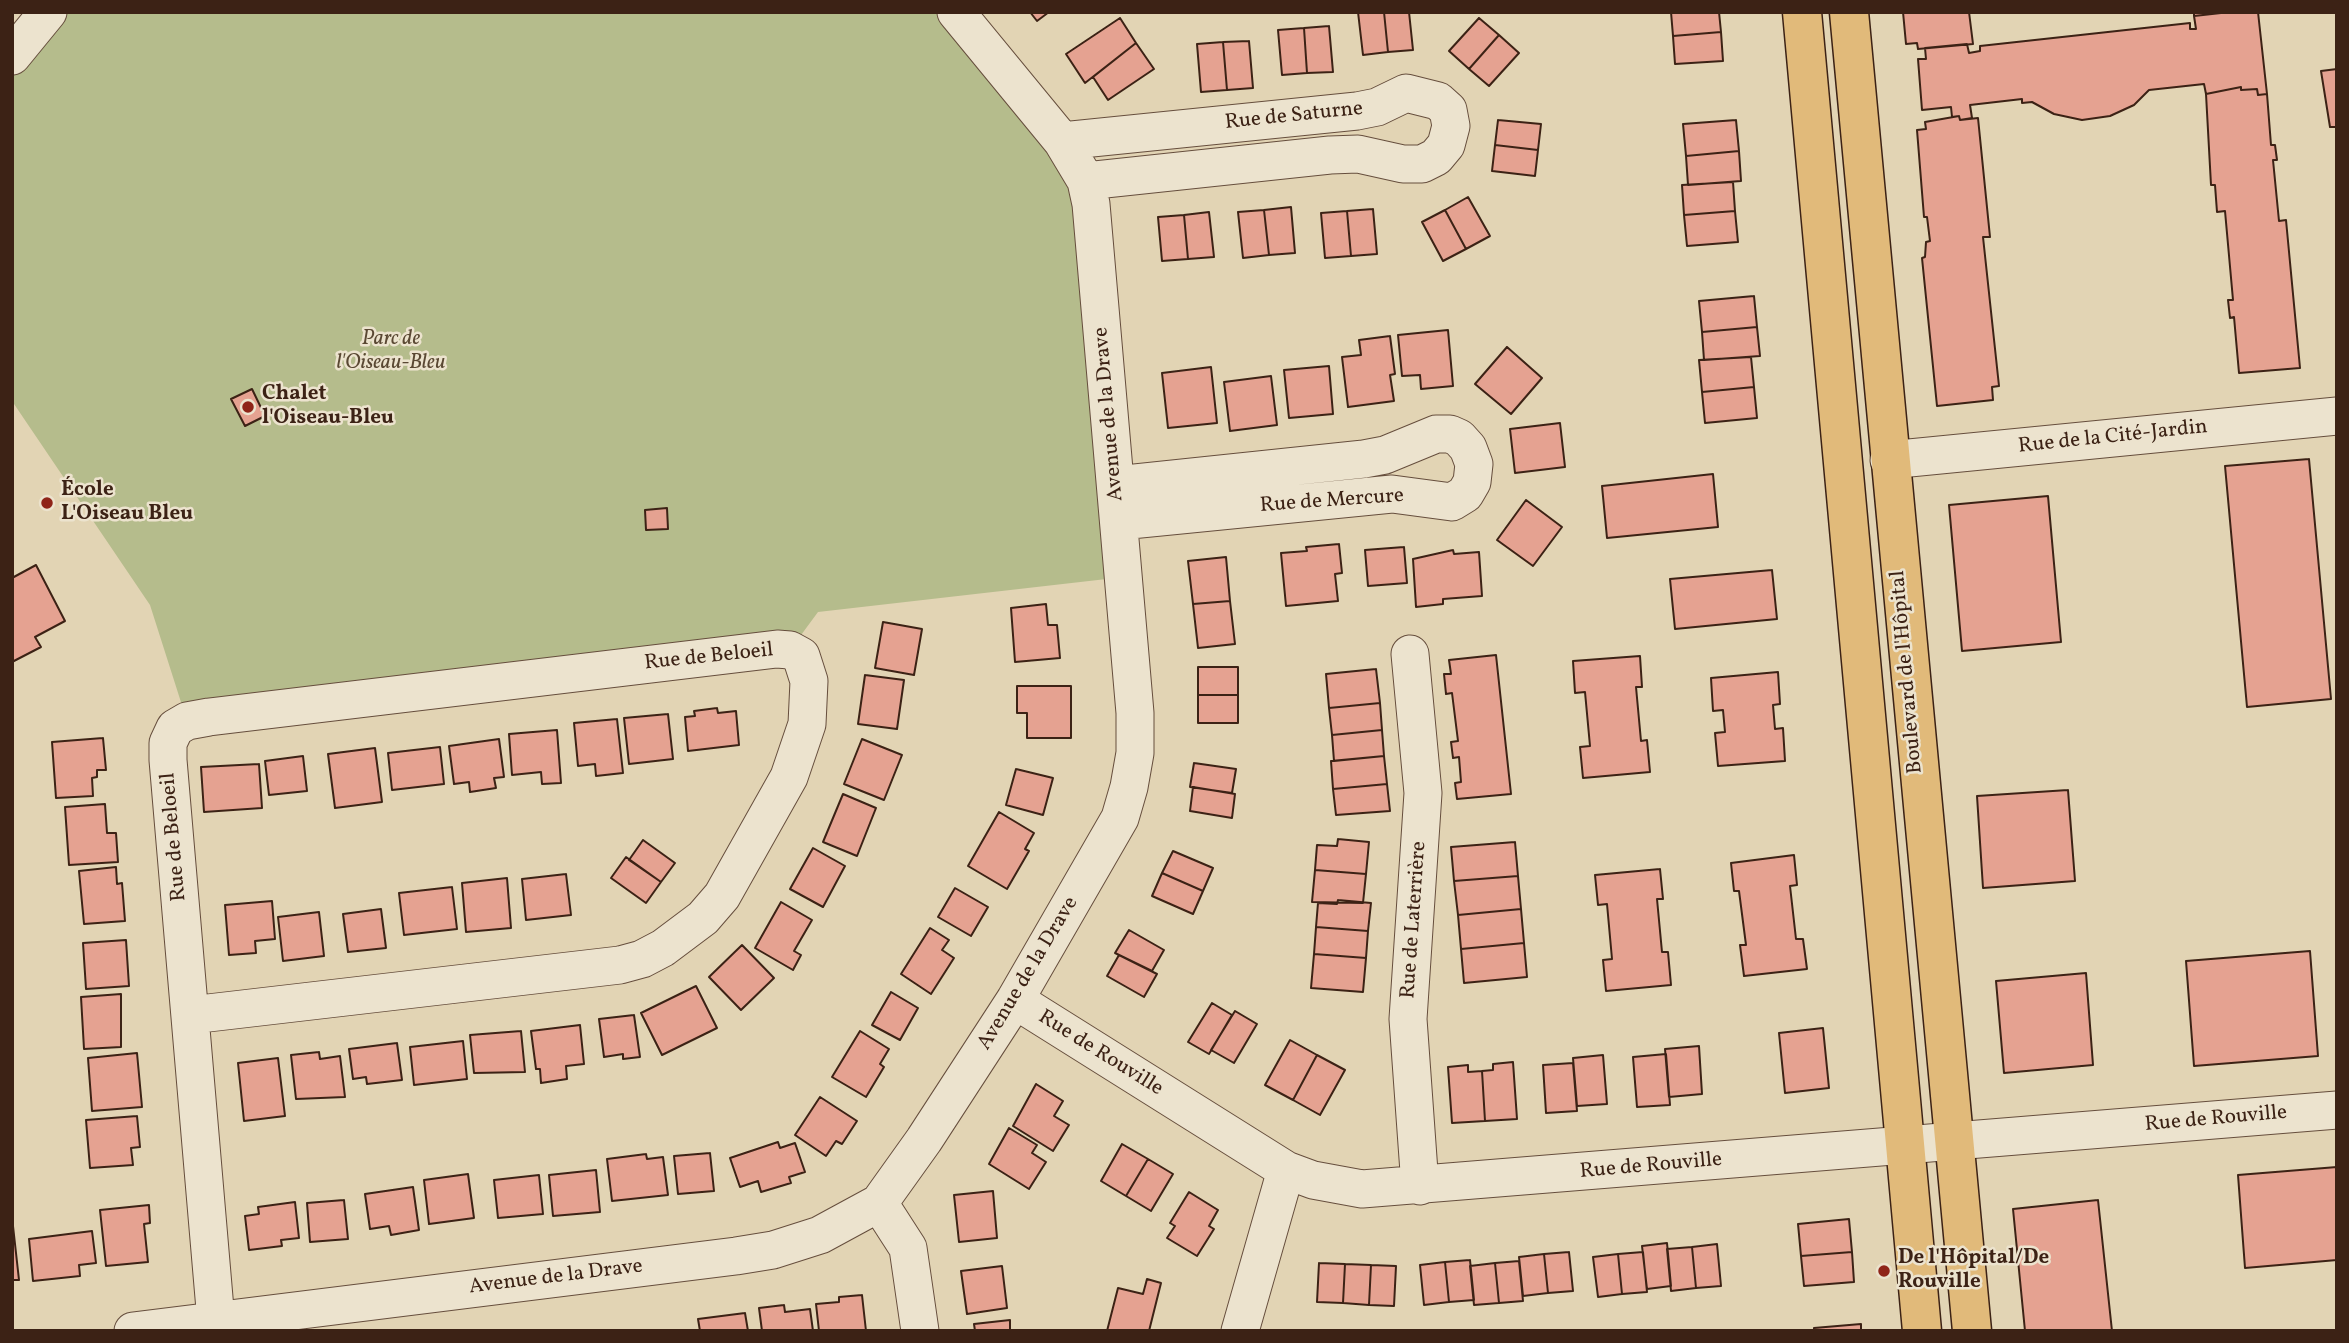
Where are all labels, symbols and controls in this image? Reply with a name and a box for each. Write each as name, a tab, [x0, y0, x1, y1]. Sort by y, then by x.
street label: Rue de Saturne	[1224, 97, 1364, 137]
street label: Avenue de la Drave	[1090, 326, 1130, 502]
park label: Parc de l'Oiseau-Bleu	[337, 327, 445, 377]
place label: Chalet l'Oiseau-Bleu	[262, 382, 394, 432]
marker: Chalet l'Oiseau-Bleu	[240, 399, 256, 415]
street label: Rue de la Cité-Jardin	[2017, 416, 2209, 460]
place label: École L'Oiseau Bleu	[61, 478, 193, 528]
street label: Rue de Mercure	[1259, 484, 1405, 520]
marker: École L'Oiseau Bleu	[39, 495, 55, 511]
street label: Boulevard de l'Hôpital	[1887, 569, 1929, 775]
street label: Rue de Beloeil	[643, 639, 775, 677]
street label: Rue de Beloeil	[157, 771, 193, 903]
street label: Rue de Laterrière	[1397, 840, 1433, 1000]
street label: Avenue de la Drave	[973, 893, 1085, 1055]
street label: Rue de Rouville	[1033, 1006, 1167, 1102]
street label: Rue de Rouville	[2144, 1101, 2288, 1139]
street label: Rue de Rouville	[1579, 1148, 1723, 1186]
place label: De l'Hôpital/De Rouville	[1898, 1246, 2049, 1296]
street label: Avenue de la Drave	[468, 1255, 644, 1301]
marker: De l'Hôpital/De Rouville	[1876, 1263, 1892, 1279]

